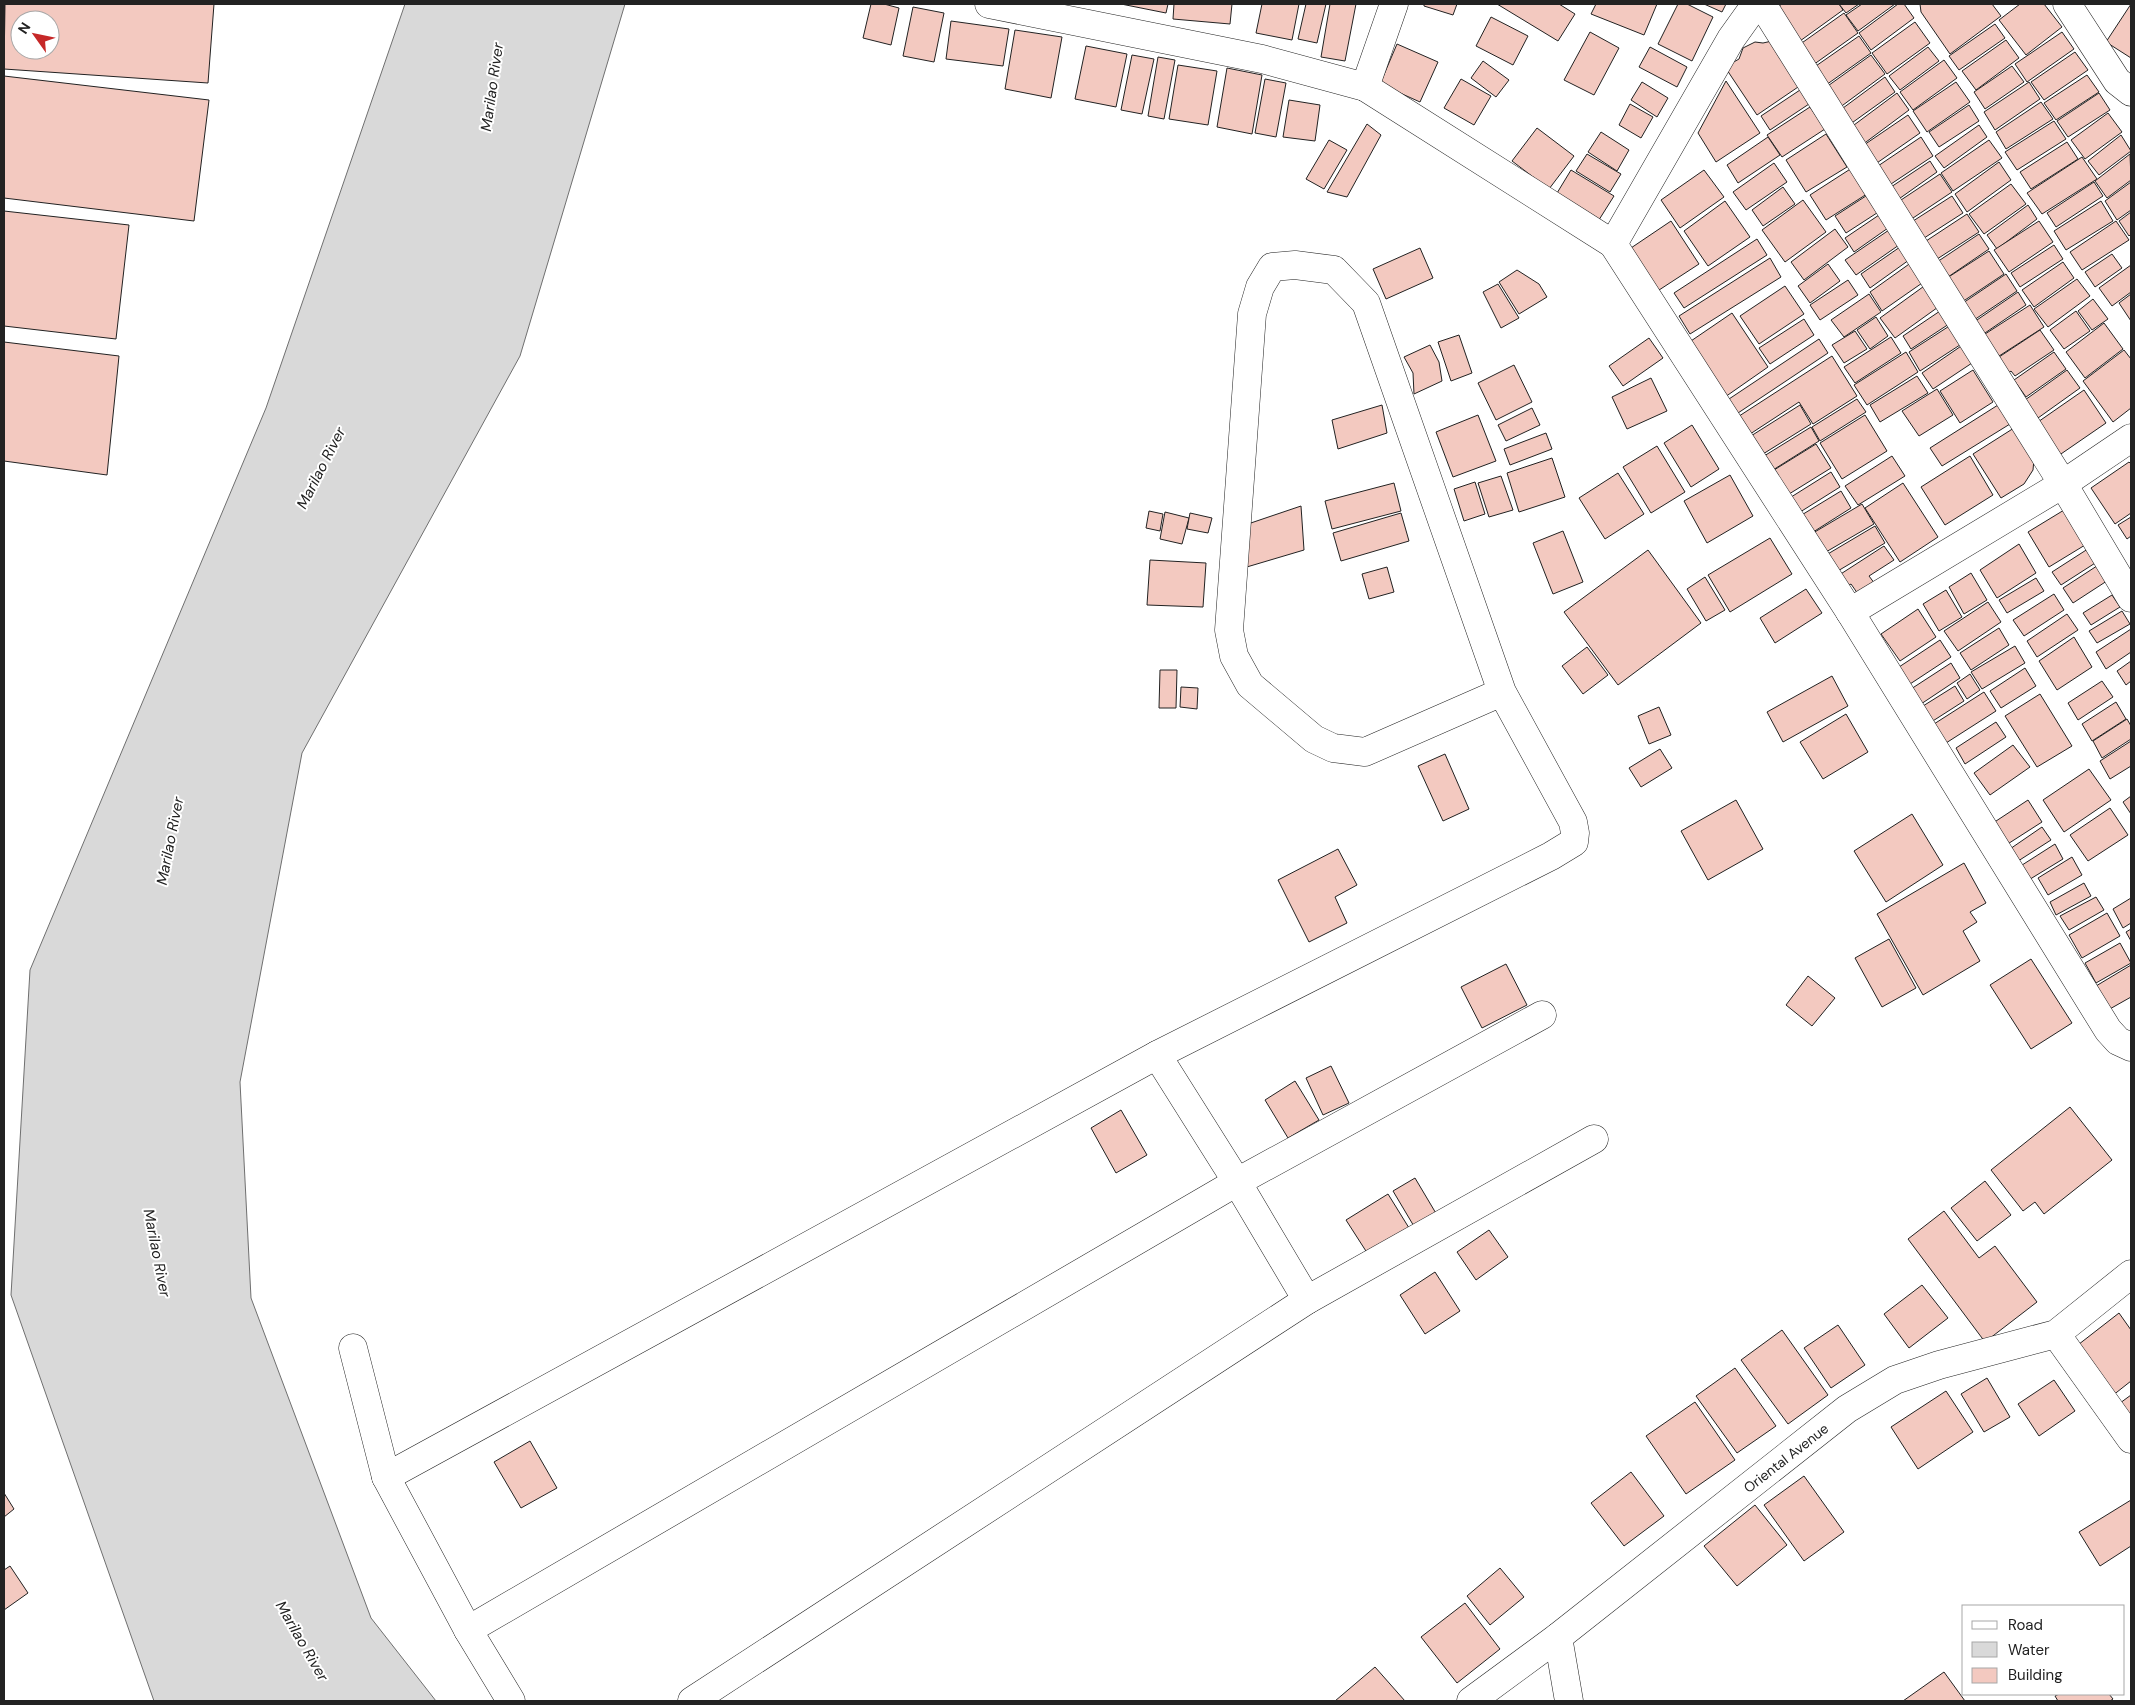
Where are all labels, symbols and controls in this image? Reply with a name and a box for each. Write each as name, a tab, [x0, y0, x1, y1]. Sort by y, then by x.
north arrow	[10, 10, 60, 60]
text: N	[14, 19, 34, 37]
water label: Marilao River	[476, 41, 508, 133]
water label: Marilao River	[292, 423, 350, 512]
water label: Marilao River	[152, 795, 188, 887]
water label: Marilao River	[139, 1207, 175, 1299]
street label: Oriental Avenue	[1740, 1419, 1832, 1497]
water label: Marilao River	[271, 1597, 333, 1685]
legend	[1962, 1605, 2125, 1695]
text: Road	[2008, 1615, 2043, 1635]
text: Water	[2008, 1640, 2050, 1660]
text: Building	[2008, 1665, 2063, 1685]

